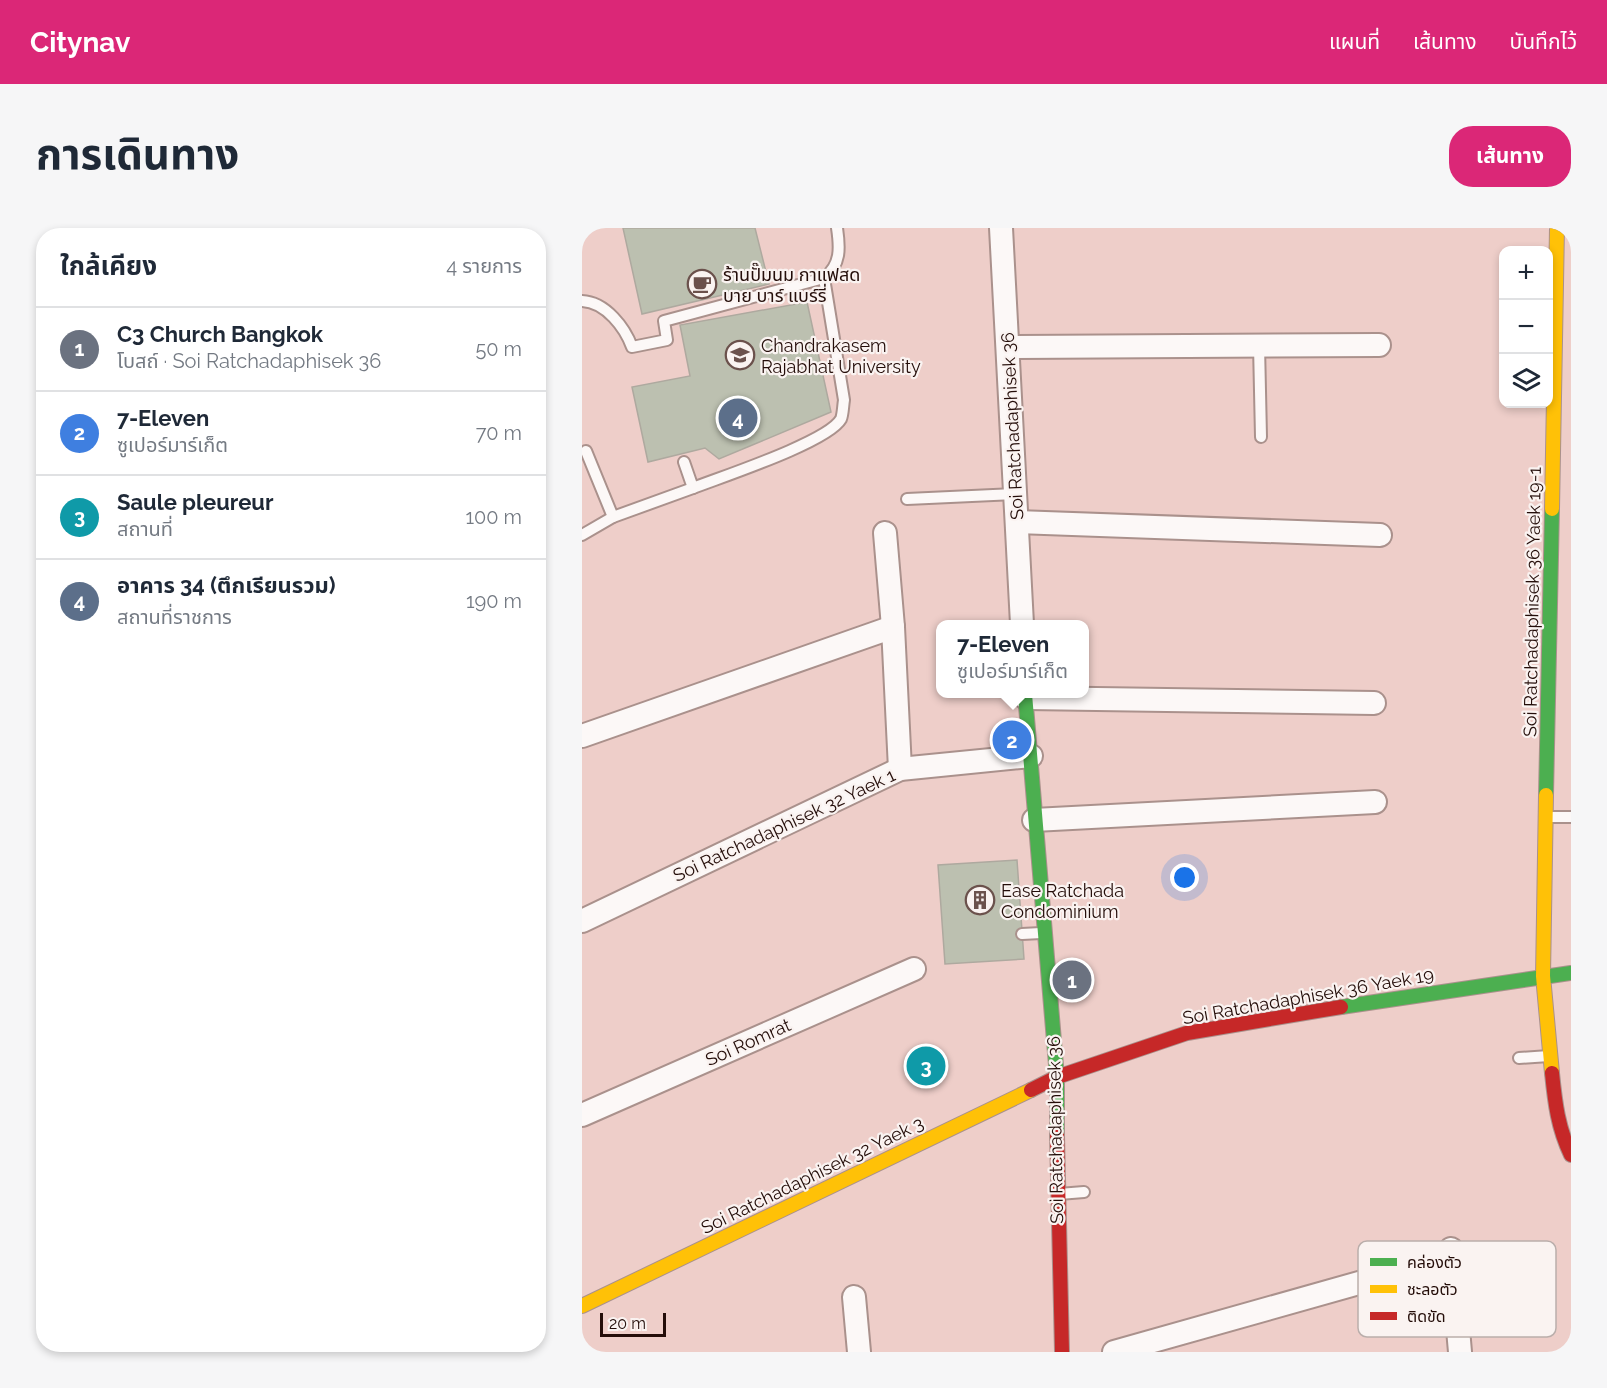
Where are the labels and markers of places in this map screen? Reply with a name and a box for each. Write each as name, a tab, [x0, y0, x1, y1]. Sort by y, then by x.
place label: ร้านปั๊มนม กาแฟสด บาย บาร์ แบร์รี่	[723, 262, 860, 306]
cafe icon: ร้านปั๊มนม กาแฟสด บาย บาร์ แบร์รี่	[686, 268, 718, 300]
place label: Chandrakasem Rajabhat University	[761, 335, 921, 377]
school or university icon: Chandrakasem Rajabhat University	[724, 339, 756, 371]
pin: 4	[718, 396, 758, 441]
pin: 2	[992, 718, 1032, 762]
place label: Ease Ratchada Condominium	[1001, 880, 1124, 922]
building icon: Ease Ratchada Condominium	[964, 884, 996, 916]
pin: 1	[1052, 958, 1092, 1002]
pin: 3	[906, 1044, 946, 1088]

